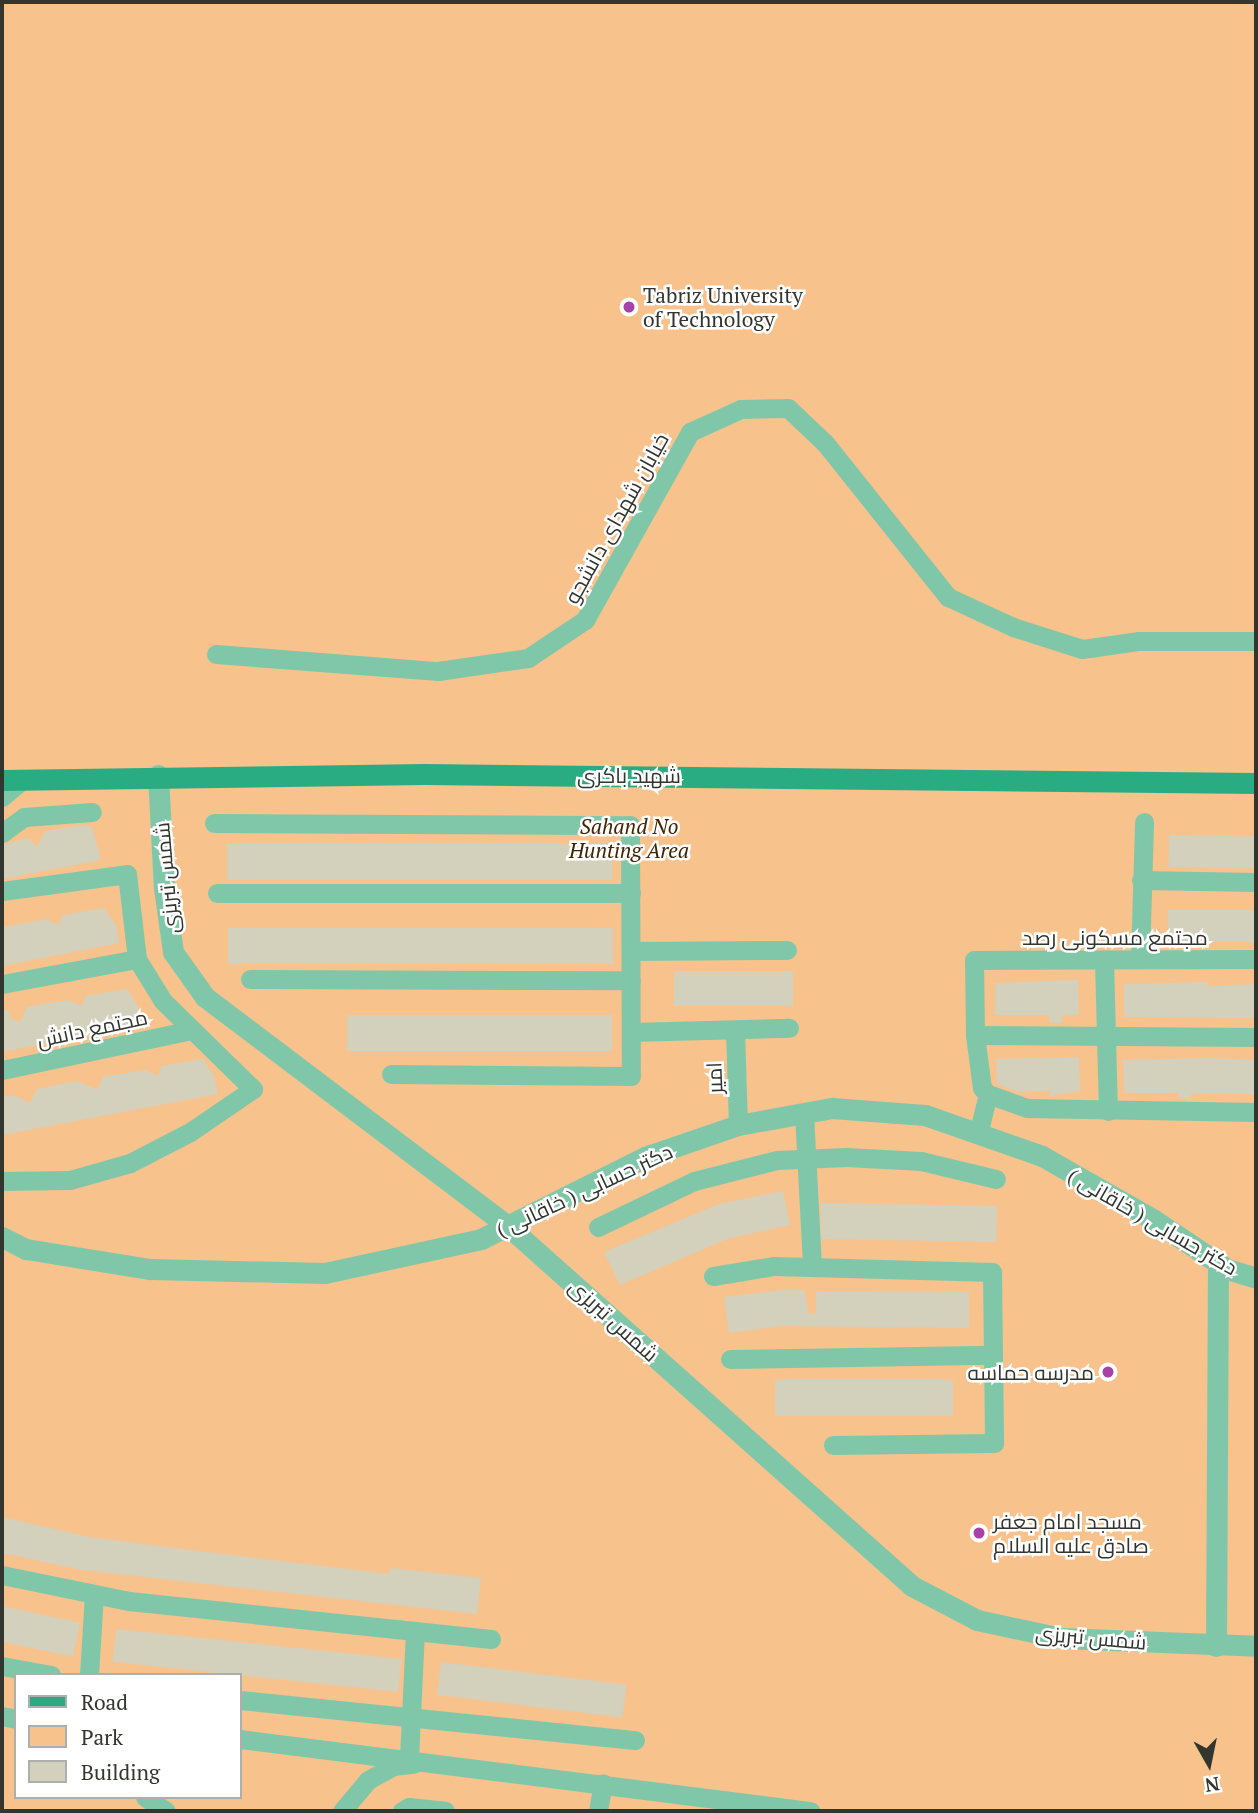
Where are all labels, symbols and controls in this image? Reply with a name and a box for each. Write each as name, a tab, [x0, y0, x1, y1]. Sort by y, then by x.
place label: Tabriz University of Technology	[643, 282, 803, 332]
marker: Tabriz University of Technology	[621, 299, 637, 315]
street label: خیابان شهدای دانشجو	[559, 428, 673, 608]
street label: شهید باکری	[577, 762, 681, 788]
park label: Sahand No Hunting Area	[569, 813, 689, 863]
street label: شمس تبریزی	[149, 821, 183, 935]
street label: مجتمع مسکونی رصد	[1022, 924, 1208, 950]
street label: مجتمع دانش	[34, 1004, 150, 1052]
street label: امیر	[701, 1062, 727, 1094]
street label: دکتر حسابی ( خاقانی )	[492, 1138, 676, 1242]
street label: دکتر حسابی ( خاقانی )	[1064, 1162, 1242, 1280]
street label: شمس تبریزی	[564, 1273, 664, 1367]
place label: مدرسه حماسه	[968, 1359, 1094, 1385]
marker: مدرسه حماسه	[1100, 1364, 1116, 1380]
place label: مسجد امام جعفر صادق علیه السلام	[993, 1508, 1149, 1558]
marker: مسجد امام جعفر صادق علیه السلام	[971, 1525, 987, 1541]
street label: شمس تبریزی	[1034, 1620, 1148, 1654]
legend	[14, 1673, 242, 1799]
text: Road	[81, 1688, 128, 1716]
text: Park	[81, 1723, 123, 1751]
north arrow	[1174, 1729, 1244, 1799]
text: Building	[81, 1758, 160, 1786]
text: N	[1203, 1772, 1221, 1799]

